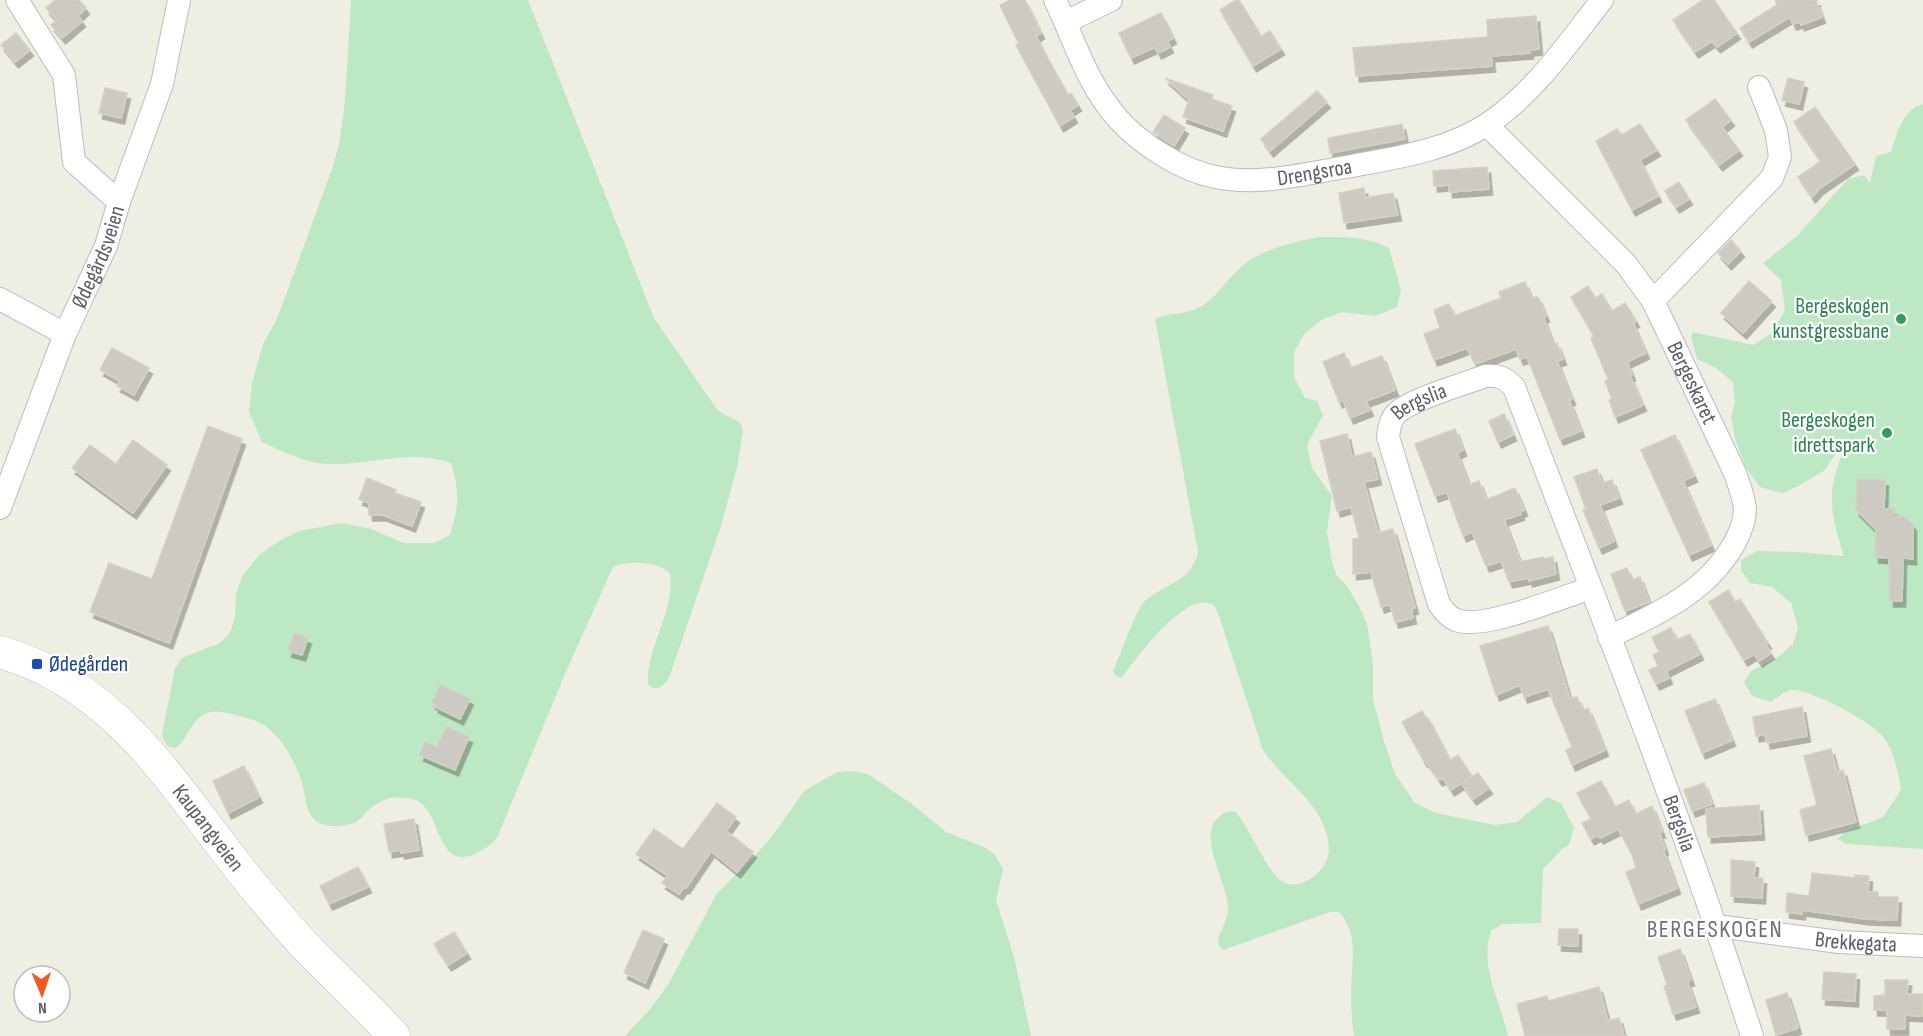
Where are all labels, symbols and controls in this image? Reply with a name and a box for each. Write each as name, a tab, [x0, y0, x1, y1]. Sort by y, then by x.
street label: Drengsroa	[1276, 153, 1354, 192]
street label: Ødegårdsveien	[65, 202, 131, 312]
place label: Bergeskogen kunstgressbane	[1772, 293, 1889, 345]
marker: Bergeskogen kunstgressbane	[1894, 312, 1908, 326]
street label: Bergeskaret	[1661, 337, 1723, 429]
street label: Bergslia	[1385, 377, 1450, 426]
place label: Bergeskogen idrettspark	[1781, 407, 1876, 459]
marker: Bergeskogen idrettspark	[1880, 426, 1894, 440]
place label: Ødegården	[49, 651, 128, 678]
marker: Ødegården	[30, 657, 44, 671]
street label: Kaupangveien	[166, 779, 250, 877]
street label: Bergslia	[1657, 792, 1702, 855]
district label: BERGESKOGEN	[1647, 915, 1783, 944]
street label: Brekkegata	[1813, 925, 1898, 958]
north arrow	[12, 964, 72, 1024]
text: N	[38, 998, 47, 1017]

